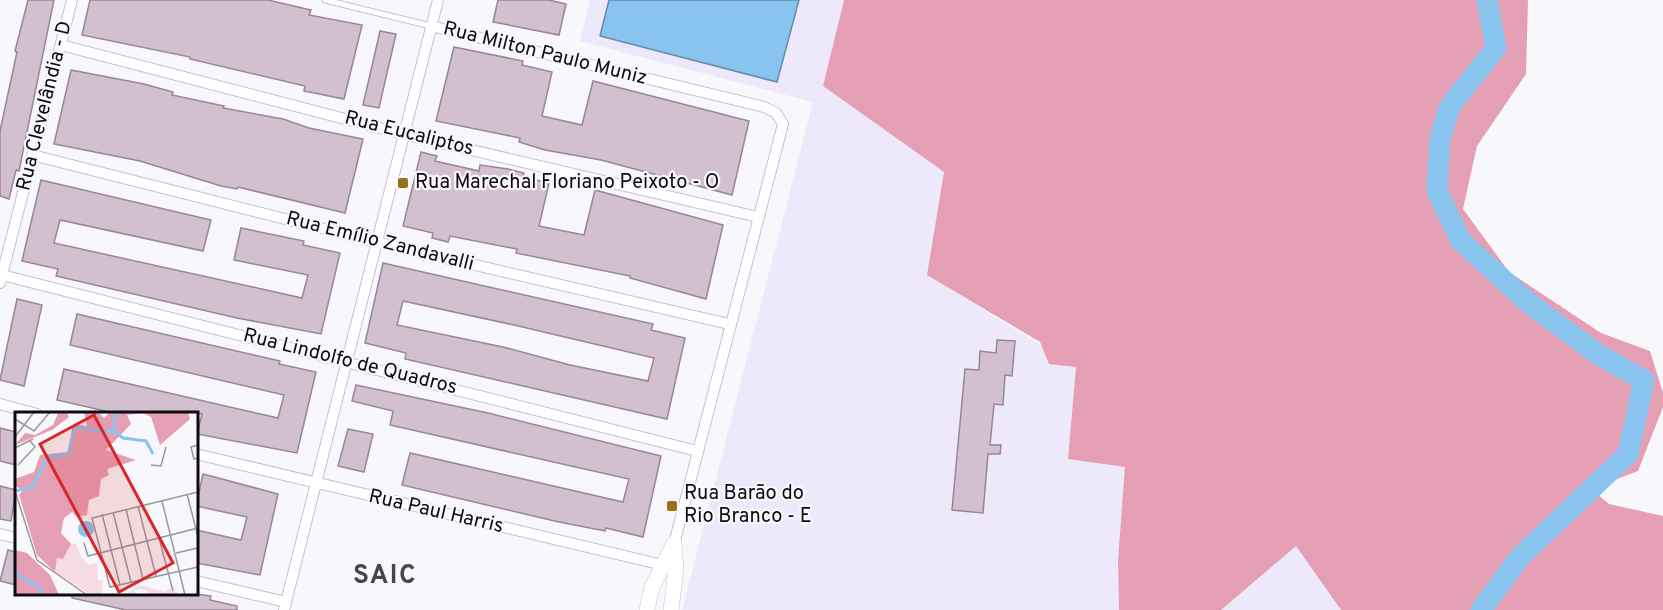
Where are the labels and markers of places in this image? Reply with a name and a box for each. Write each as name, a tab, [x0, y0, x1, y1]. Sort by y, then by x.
place label: Rua Marechal Floriano Peixoto - O	[415, 170, 719, 196]
marker: Rua Marechal Floriano Peixoto - O	[396, 176, 410, 190]
place label: Rua Barão do Rio Branco - E	[684, 481, 812, 530]
marker: Rua Barão do Rio Branco - E	[665, 499, 679, 513]

